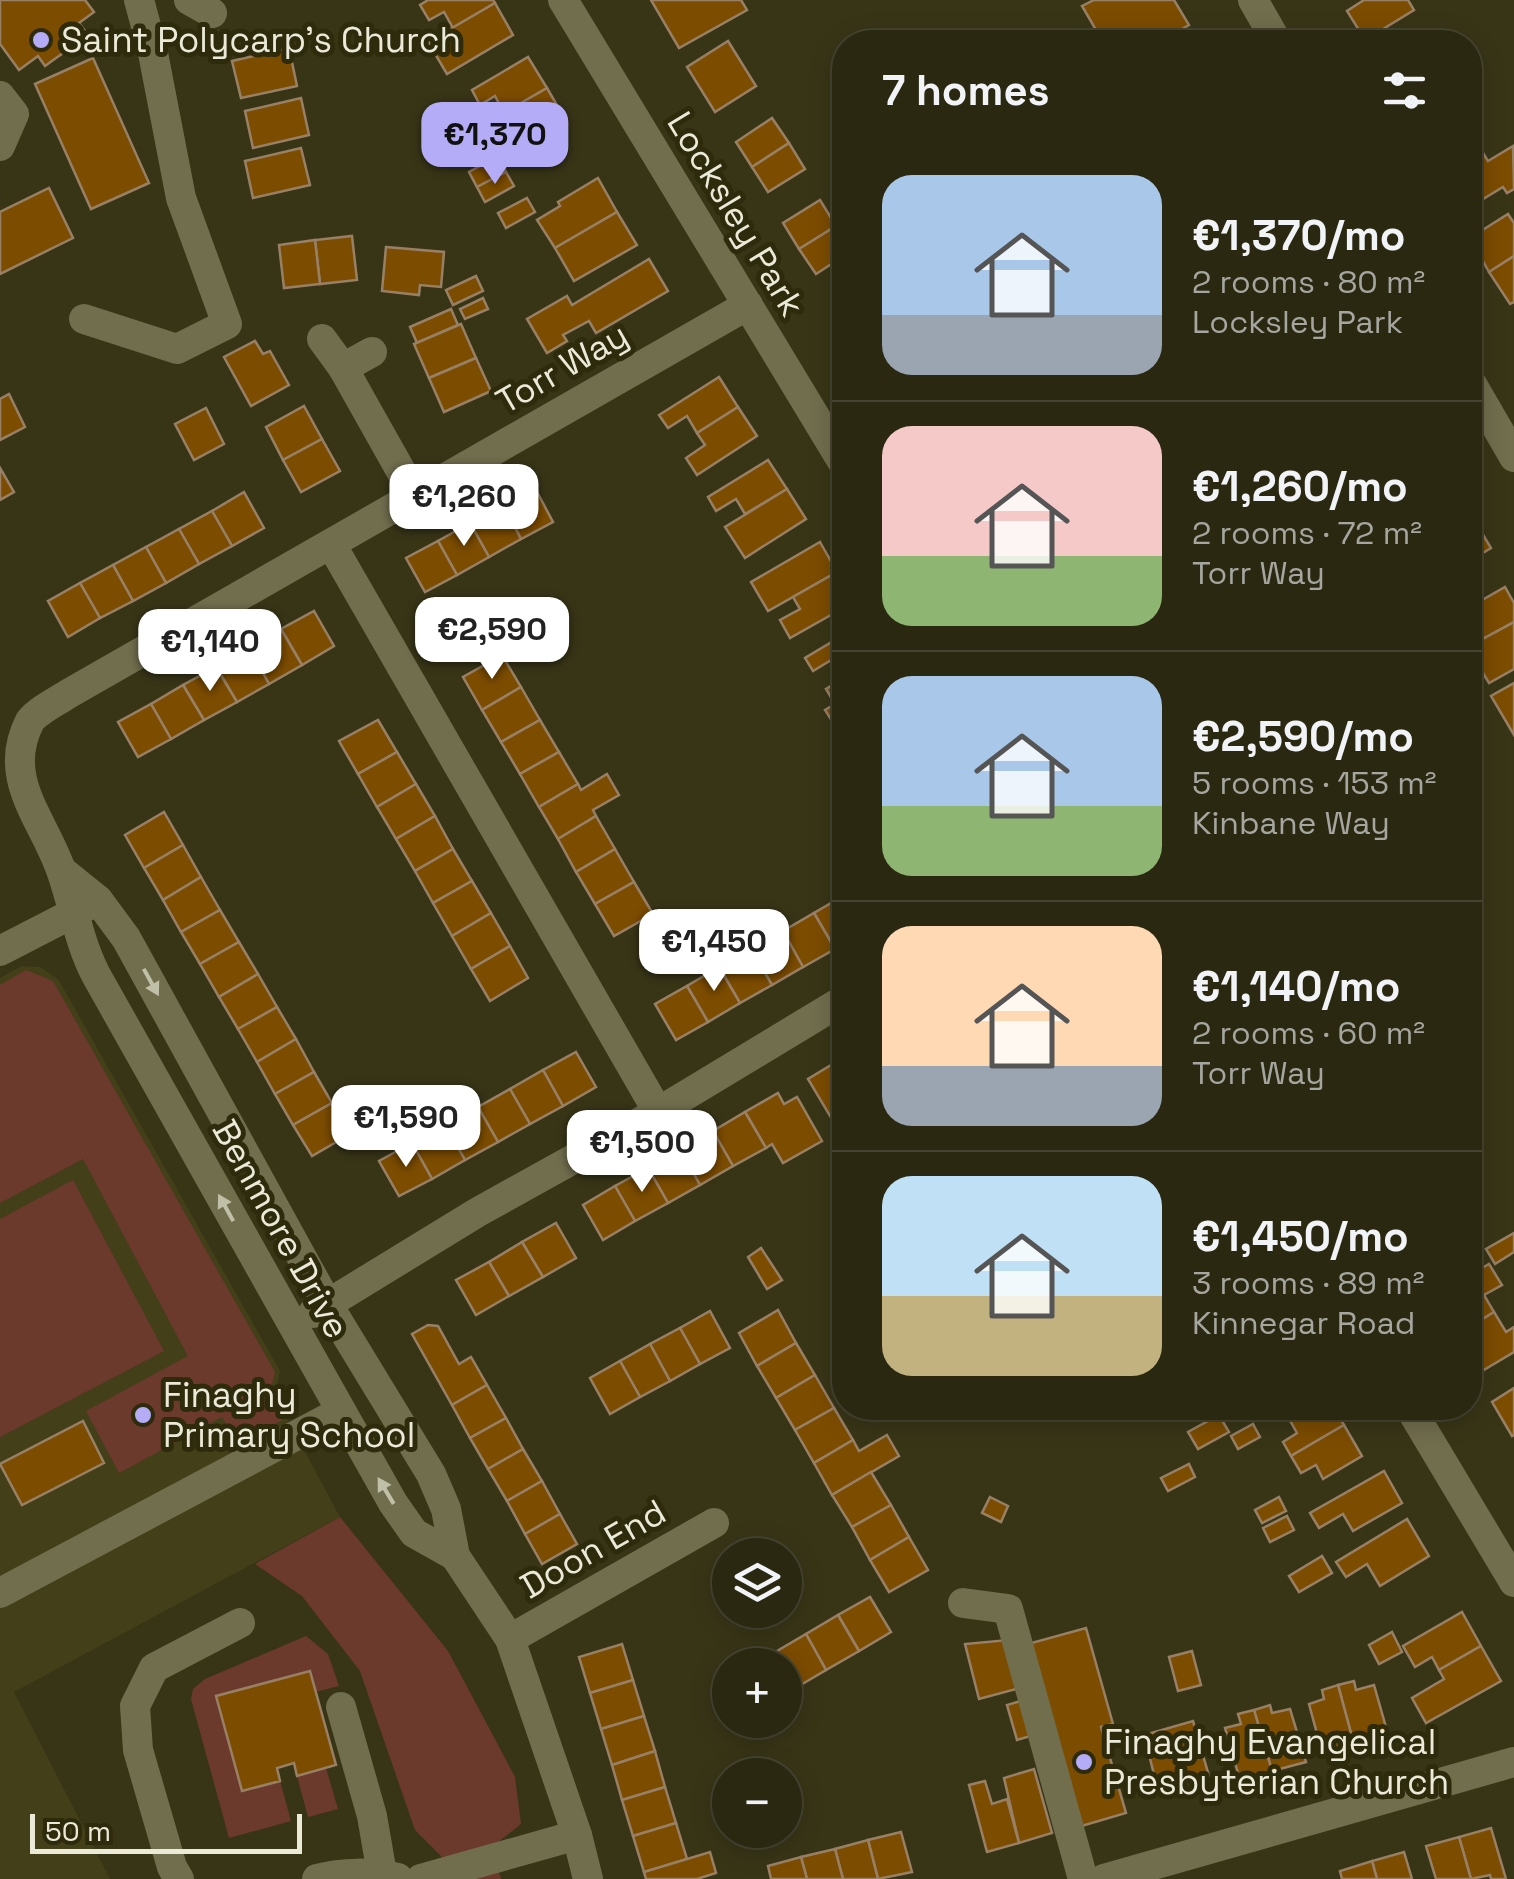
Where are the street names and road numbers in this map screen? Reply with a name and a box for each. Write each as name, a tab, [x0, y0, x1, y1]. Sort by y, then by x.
street label: Locksley Park	[658, 104, 814, 324]
street label: Torr Way	[488, 313, 636, 423]
street label: Benmore Drive	[203, 1112, 359, 1346]
street label: Doon End	[512, 1490, 674, 1608]

